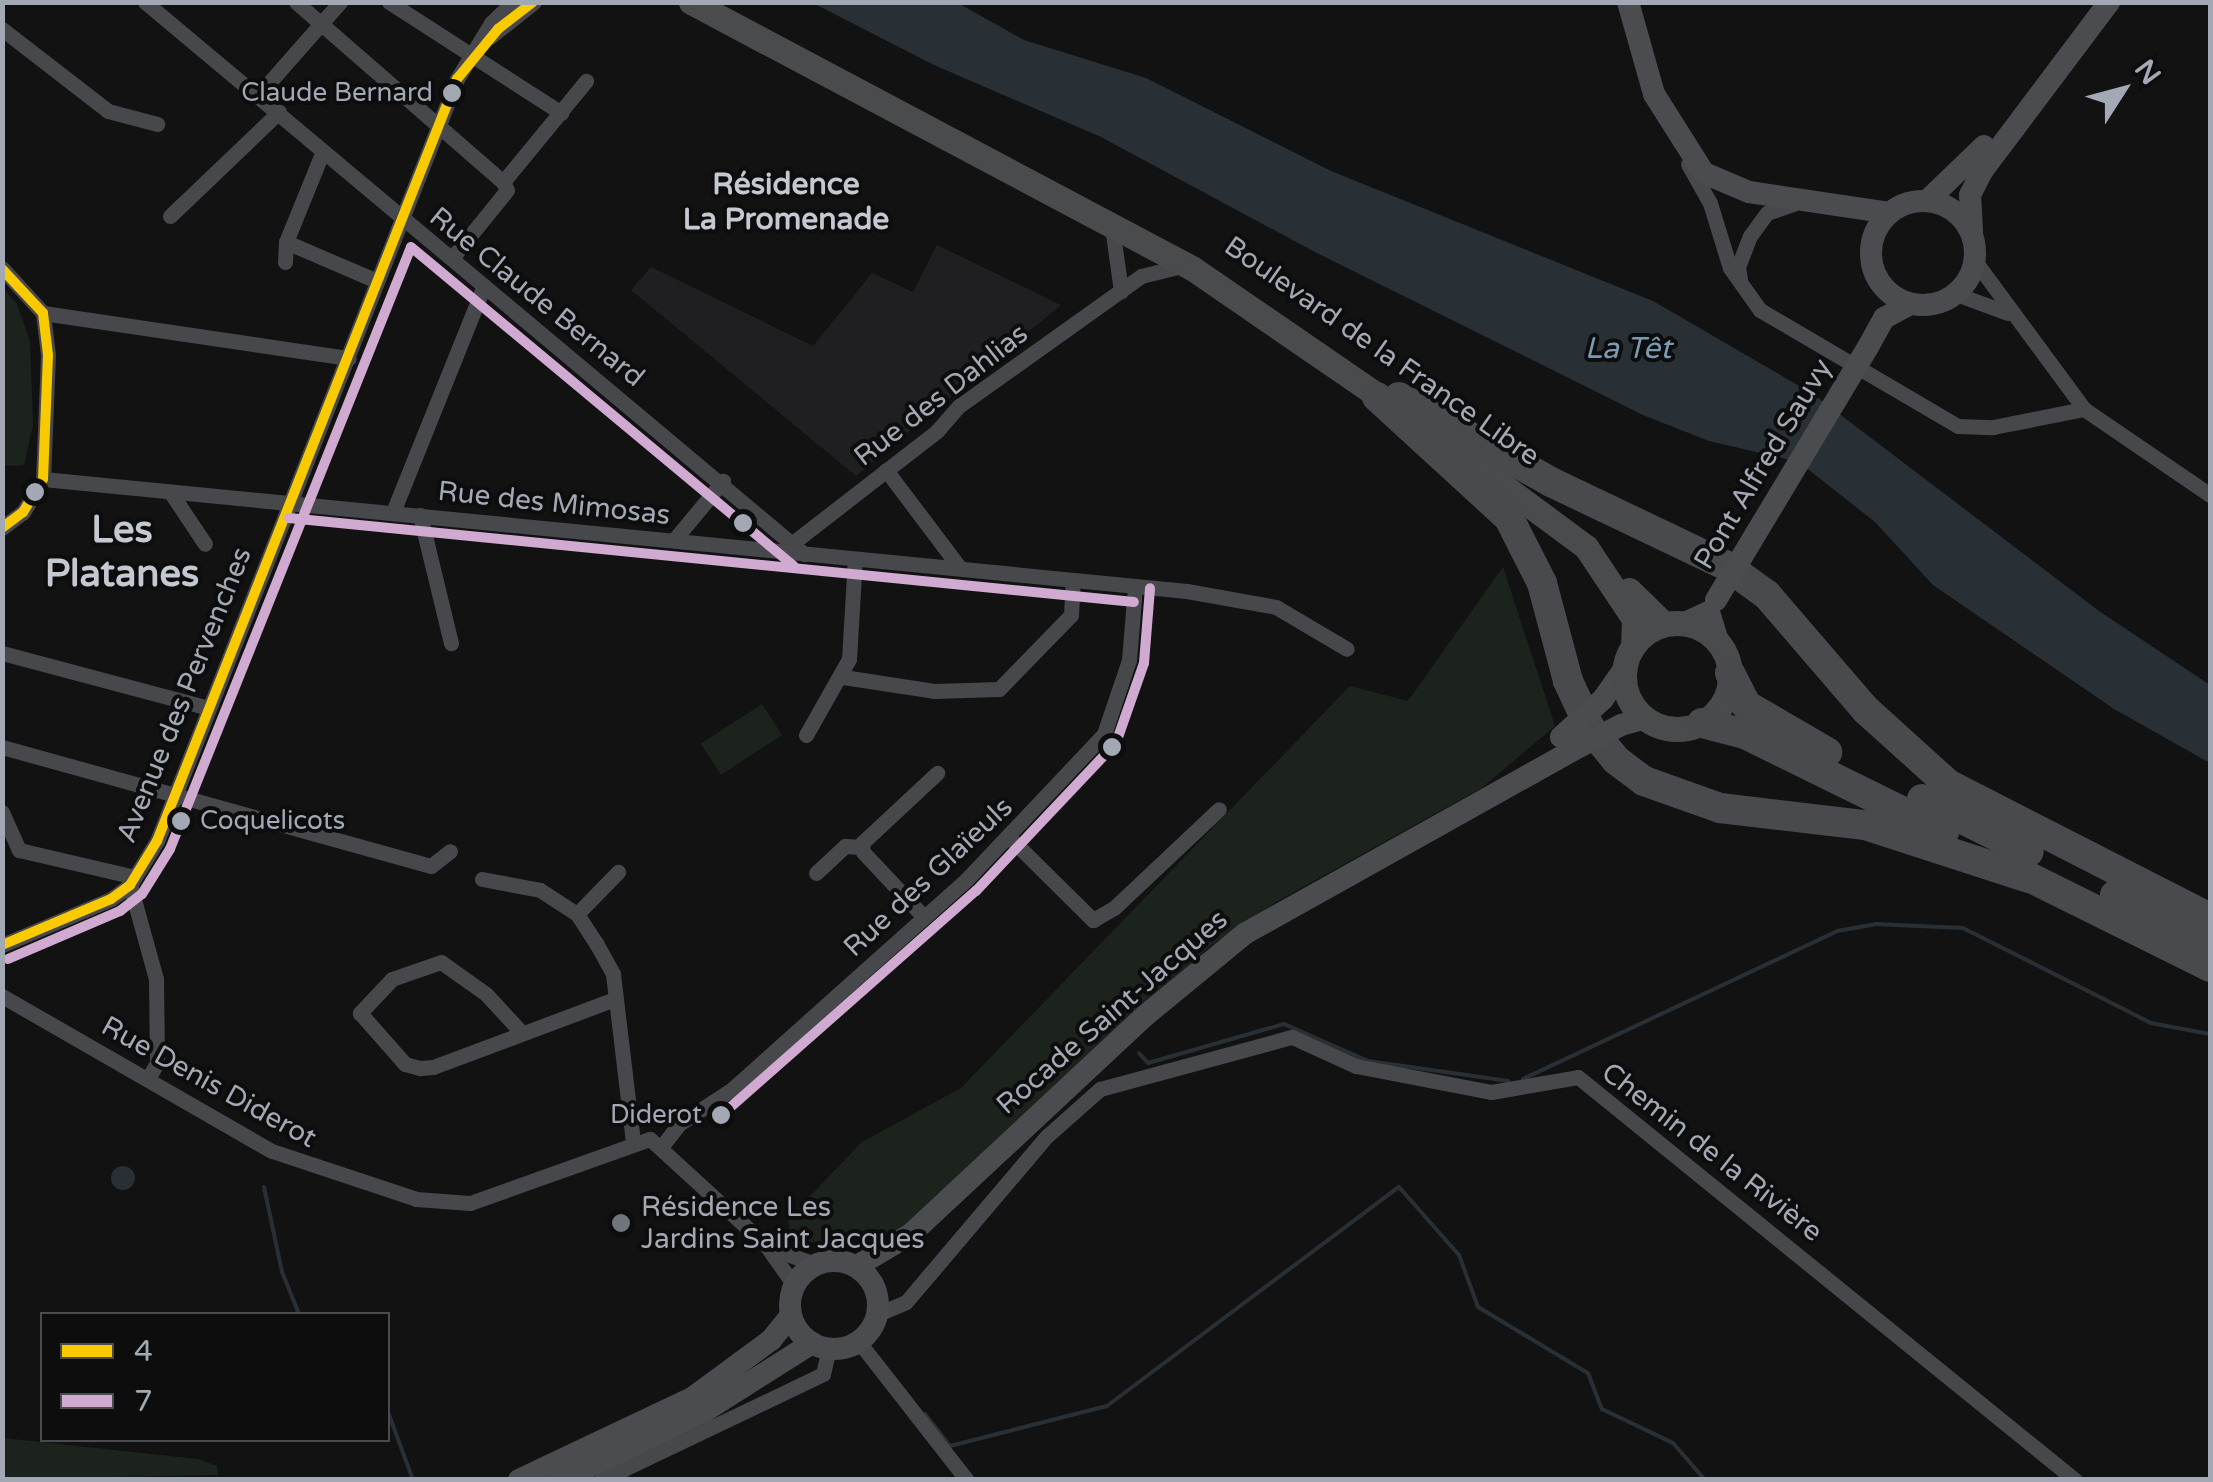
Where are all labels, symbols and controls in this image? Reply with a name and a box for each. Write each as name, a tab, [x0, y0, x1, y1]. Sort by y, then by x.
north arrow	[2073, 40, 2173, 140]
text: N	[2127, 53, 2168, 91]
place label: Claude Bernard	[241, 77, 433, 109]
marker: Claude Bernard	[442, 83, 462, 103]
district label: Résidence La Promenade	[683, 167, 889, 238]
street label: Rue Claude Bernard	[423, 200, 651, 394]
street label: Boulevard de la France Libre	[1218, 229, 1546, 473]
street label: Rue des Dahlias	[848, 317, 1034, 473]
water label: La Têt	[1585, 331, 1671, 367]
street label: Pont Alfred Sauvy	[1687, 353, 1839, 575]
street label: Rue des Mimosas	[436, 474, 672, 532]
unlabelled marker	[25, 482, 45, 502]
district label: Les Platanes	[45, 508, 199, 598]
unlabelled marker	[733, 513, 753, 533]
street label: Avenue des Pervenches	[109, 542, 259, 848]
unlabelled marker	[1102, 737, 1122, 757]
street label: Rue des Glaïeuls	[837, 790, 1019, 964]
place label: Coquelicots	[200, 805, 345, 837]
marker: Coquelicots	[171, 811, 191, 831]
street label: Rocade Saint-Jacques	[990, 903, 1234, 1121]
street label: Rue Denis Diderot	[96, 1009, 322, 1155]
street label: Chemin de la Rivière	[1595, 1055, 1829, 1249]
place label: Diderot	[610, 1099, 702, 1131]
marker: Diderot	[711, 1105, 731, 1125]
place label: Résidence Les Jardins Saint Jacques	[641, 1190, 925, 1256]
marker: Résidence Les Jardins Saint Jacques	[610, 1212, 632, 1234]
legend	[40, 1312, 390, 1442]
text: 4	[134, 1333, 153, 1370]
text: 7	[134, 1383, 153, 1420]

